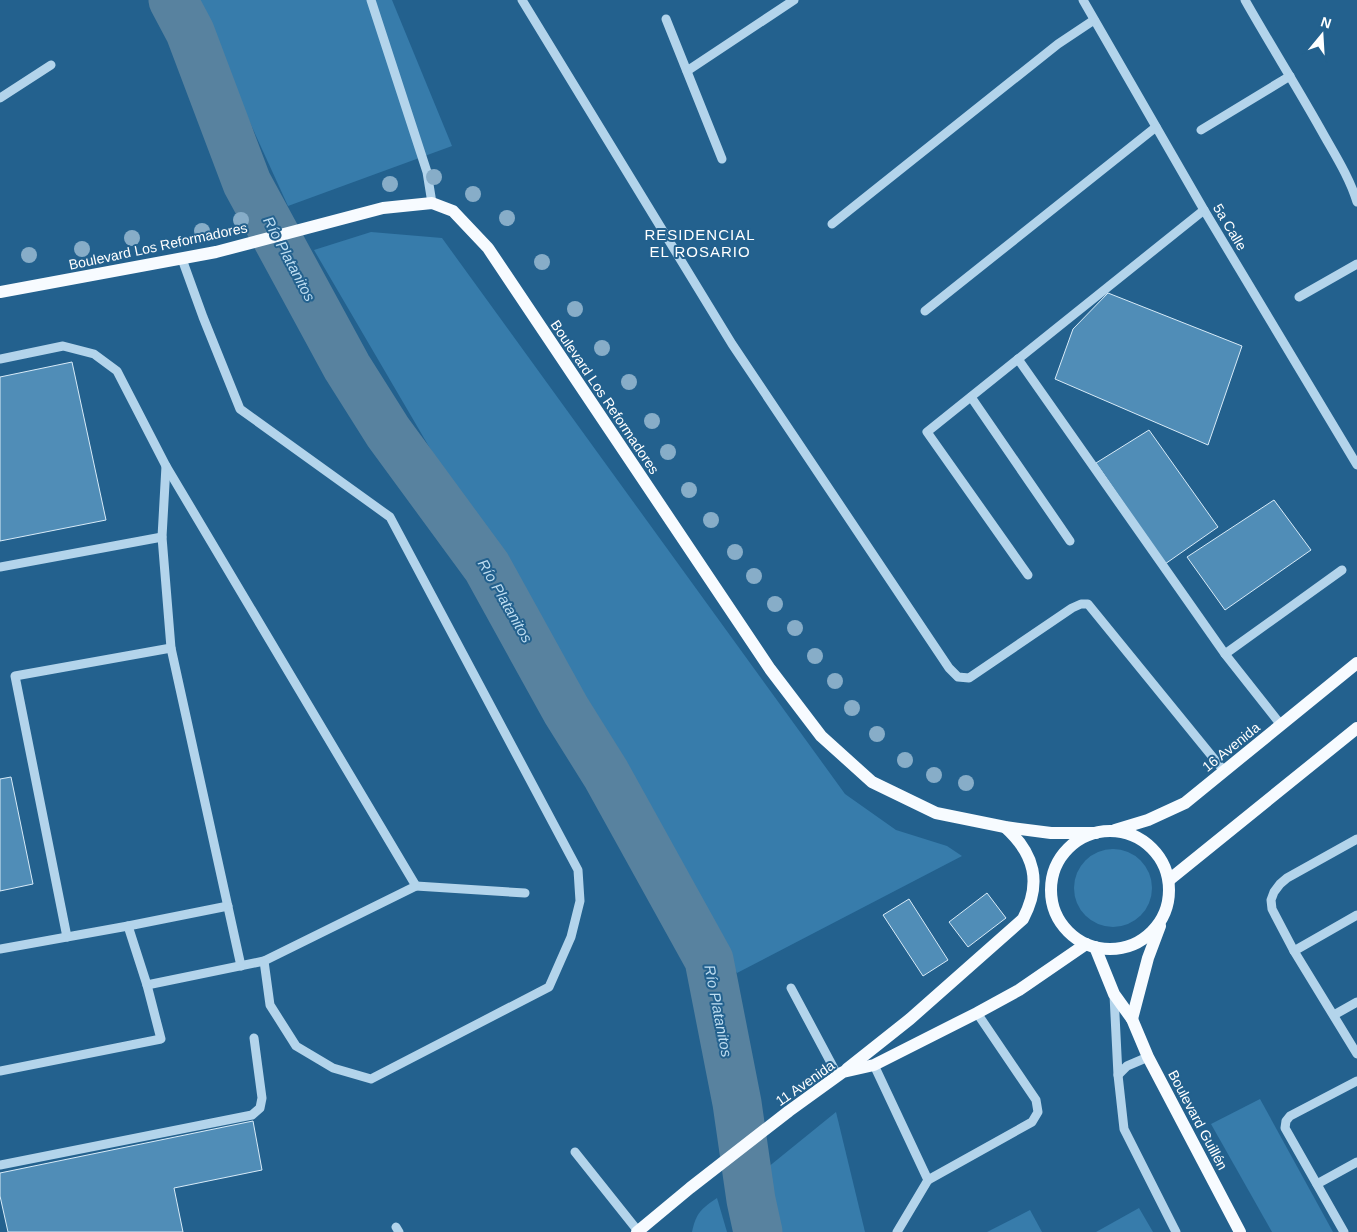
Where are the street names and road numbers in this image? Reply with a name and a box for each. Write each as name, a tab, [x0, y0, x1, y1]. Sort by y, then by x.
street label: 5a Calle	[1210, 201, 1250, 253]
street label: Boulevard Los Reformadores	[67, 219, 249, 273]
street label: Boulevard Los Reformadores	[547, 317, 663, 477]
street label: 16 Avenida	[1199, 719, 1263, 775]
street label: 11 Avenida	[773, 1057, 838, 1109]
street label: Boulevard Guillén	[1165, 1067, 1231, 1173]

